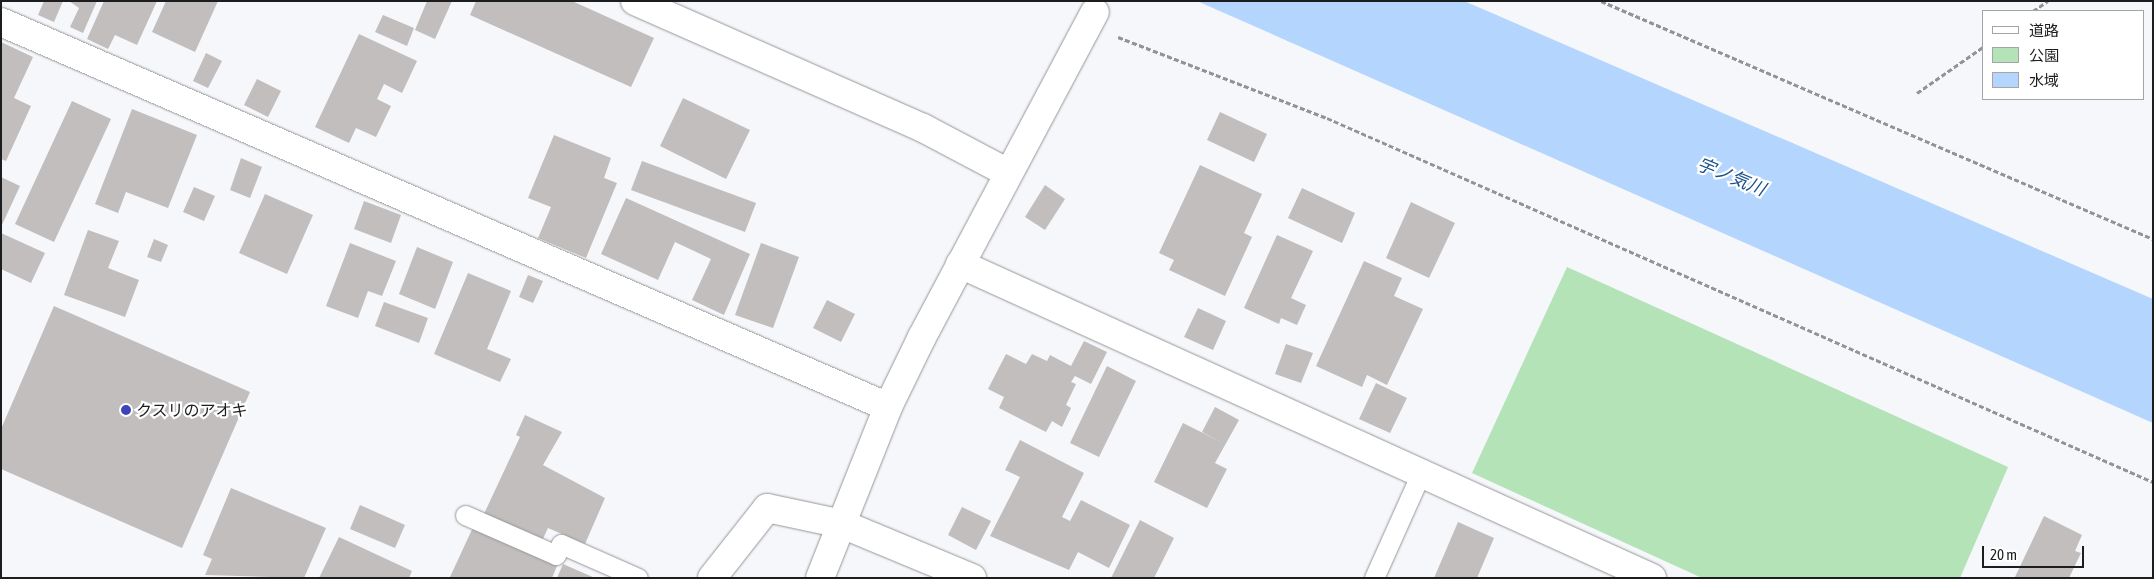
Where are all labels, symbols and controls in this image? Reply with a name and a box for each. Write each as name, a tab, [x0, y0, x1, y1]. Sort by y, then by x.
legend	[1982, 10, 2144, 100]
text: 道路	[2029, 22, 2059, 39]
text: 公園	[2029, 47, 2059, 64]
text: 水域	[2029, 72, 2059, 89]
water label: 宇ノ気川	[1694, 154, 1768, 200]
place label: クスリのアオキ	[136, 400, 248, 420]
marker: クスリのアオキ	[120, 404, 132, 416]
scale bar	[1984, 536, 2086, 568]
text: 20 m	[1990, 546, 2017, 563]

